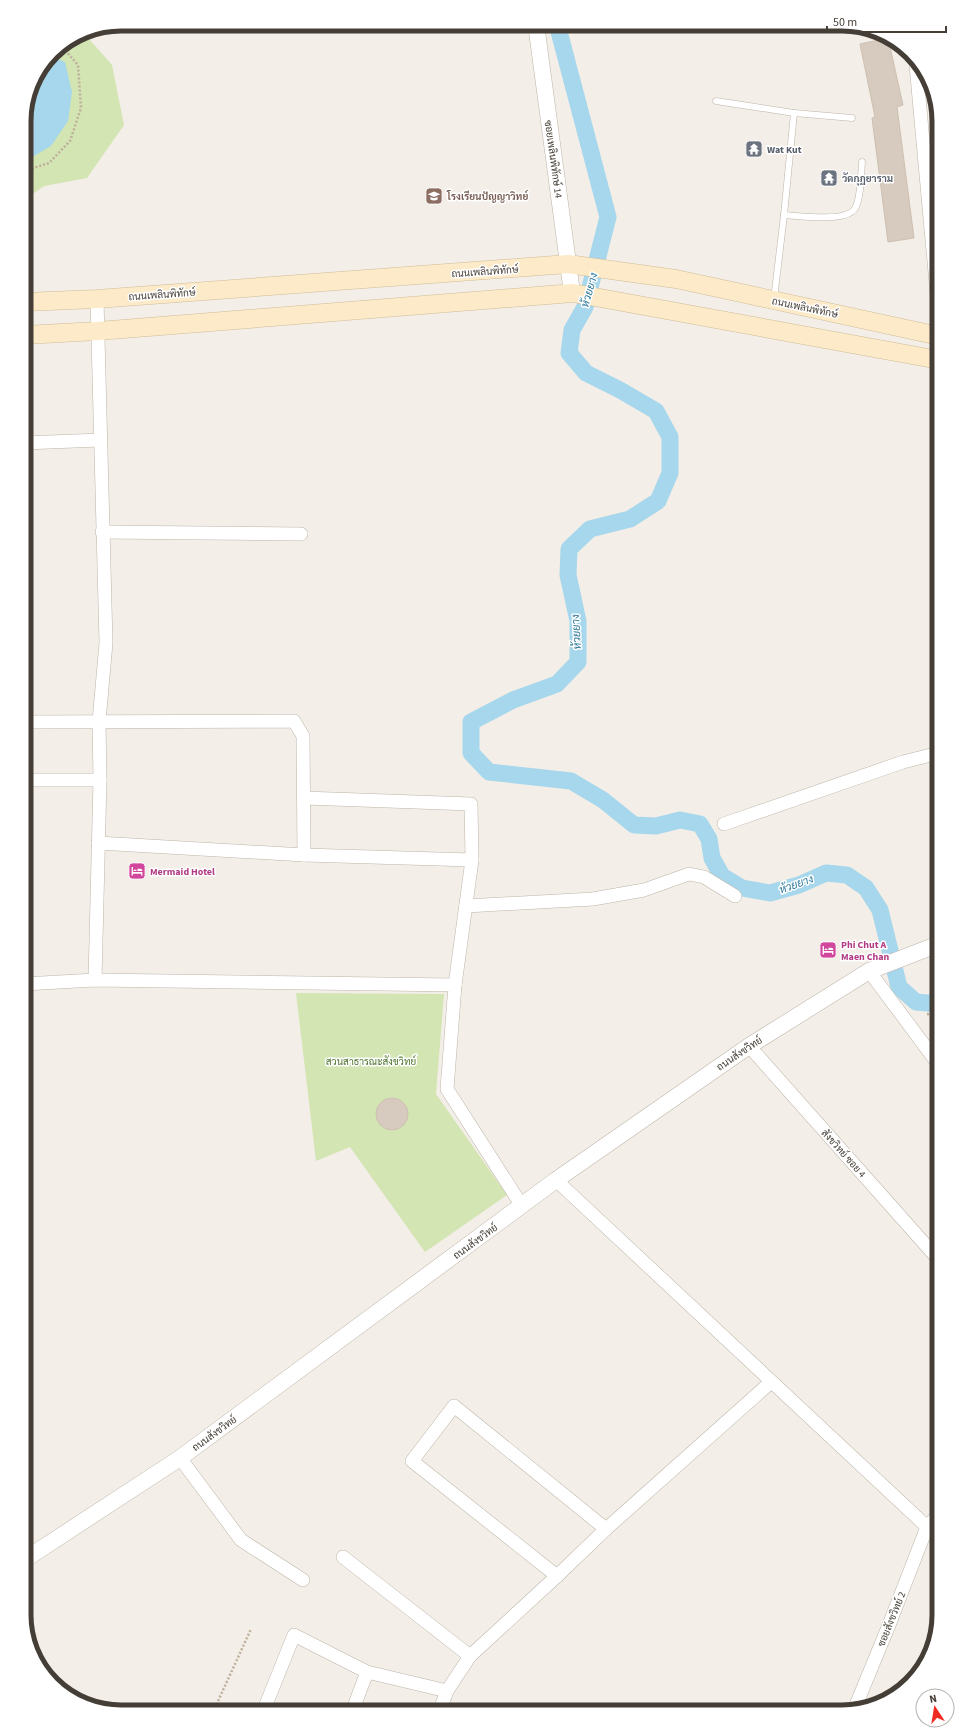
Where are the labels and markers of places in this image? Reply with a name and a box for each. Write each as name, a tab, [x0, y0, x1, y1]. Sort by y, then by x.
temple icon: Wat Kut	[744, 139, 764, 159]
place label: Wat Kut	[767, 143, 802, 157]
temple icon: วัดกุฏยาราม	[819, 168, 839, 188]
place label: วัดกุฏยาราม	[842, 172, 893, 186]
school or university icon: โรงเรียนปัญญาวิทย์	[424, 186, 444, 206]
place label: โรงเรียนปัญญาวิทย์	[446, 189, 529, 204]
hotel icon: Mermaid Hotel	[127, 861, 147, 881]
place label: Mermaid Hotel	[150, 865, 215, 879]
place label: Phi Chut A Maen Chan	[841, 938, 890, 964]
hotel icon: Phi Chut A Maen Chan	[818, 940, 838, 960]

